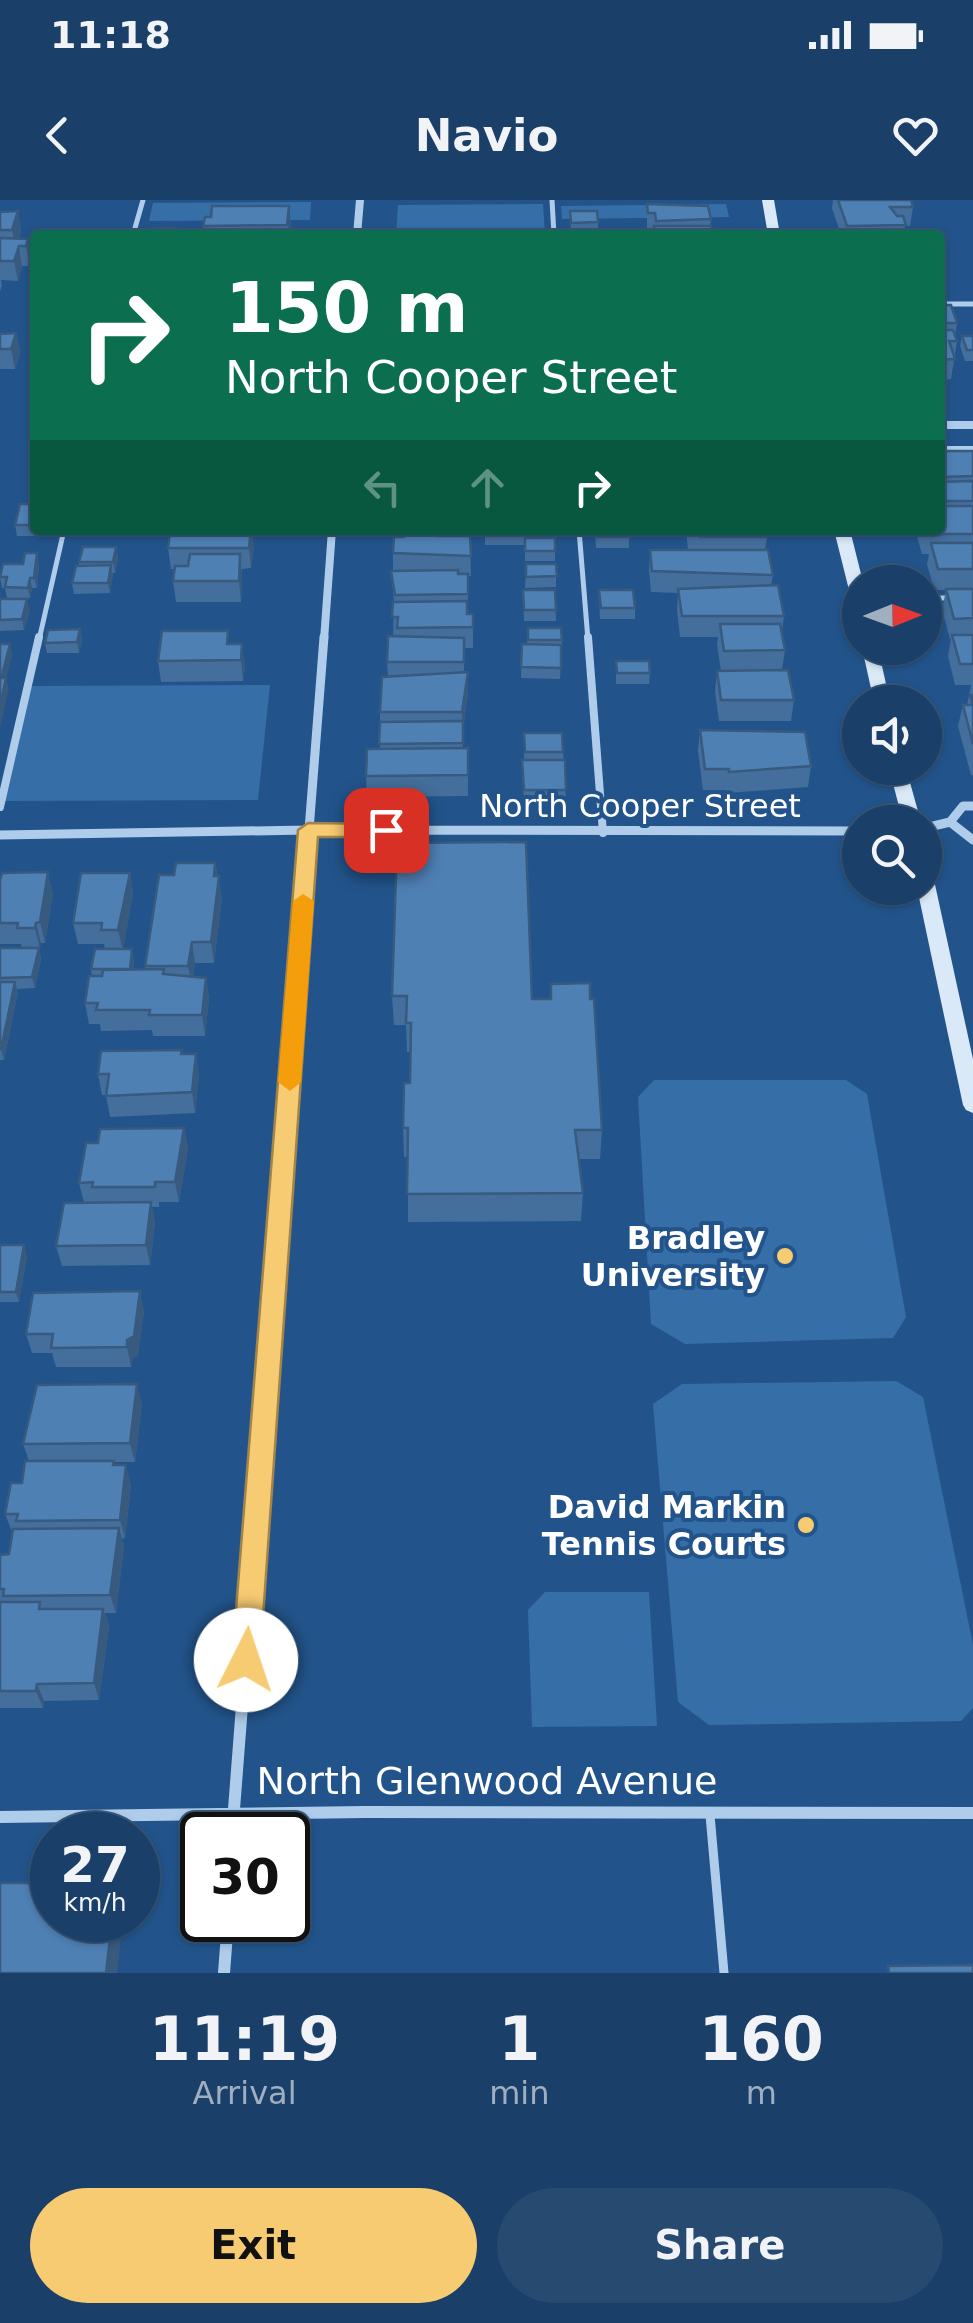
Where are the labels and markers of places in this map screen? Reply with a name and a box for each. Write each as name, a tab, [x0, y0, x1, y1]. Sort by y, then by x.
pin	[344, 788, 429, 873]
place label: Bradley University	[581, 1219, 765, 1294]
marker: Bradley University	[774, 1245, 796, 1267]
place label: David Markin Tennis Courts	[542, 1488, 786, 1563]
marker: David Markin Tennis Courts	[795, 1514, 817, 1536]

